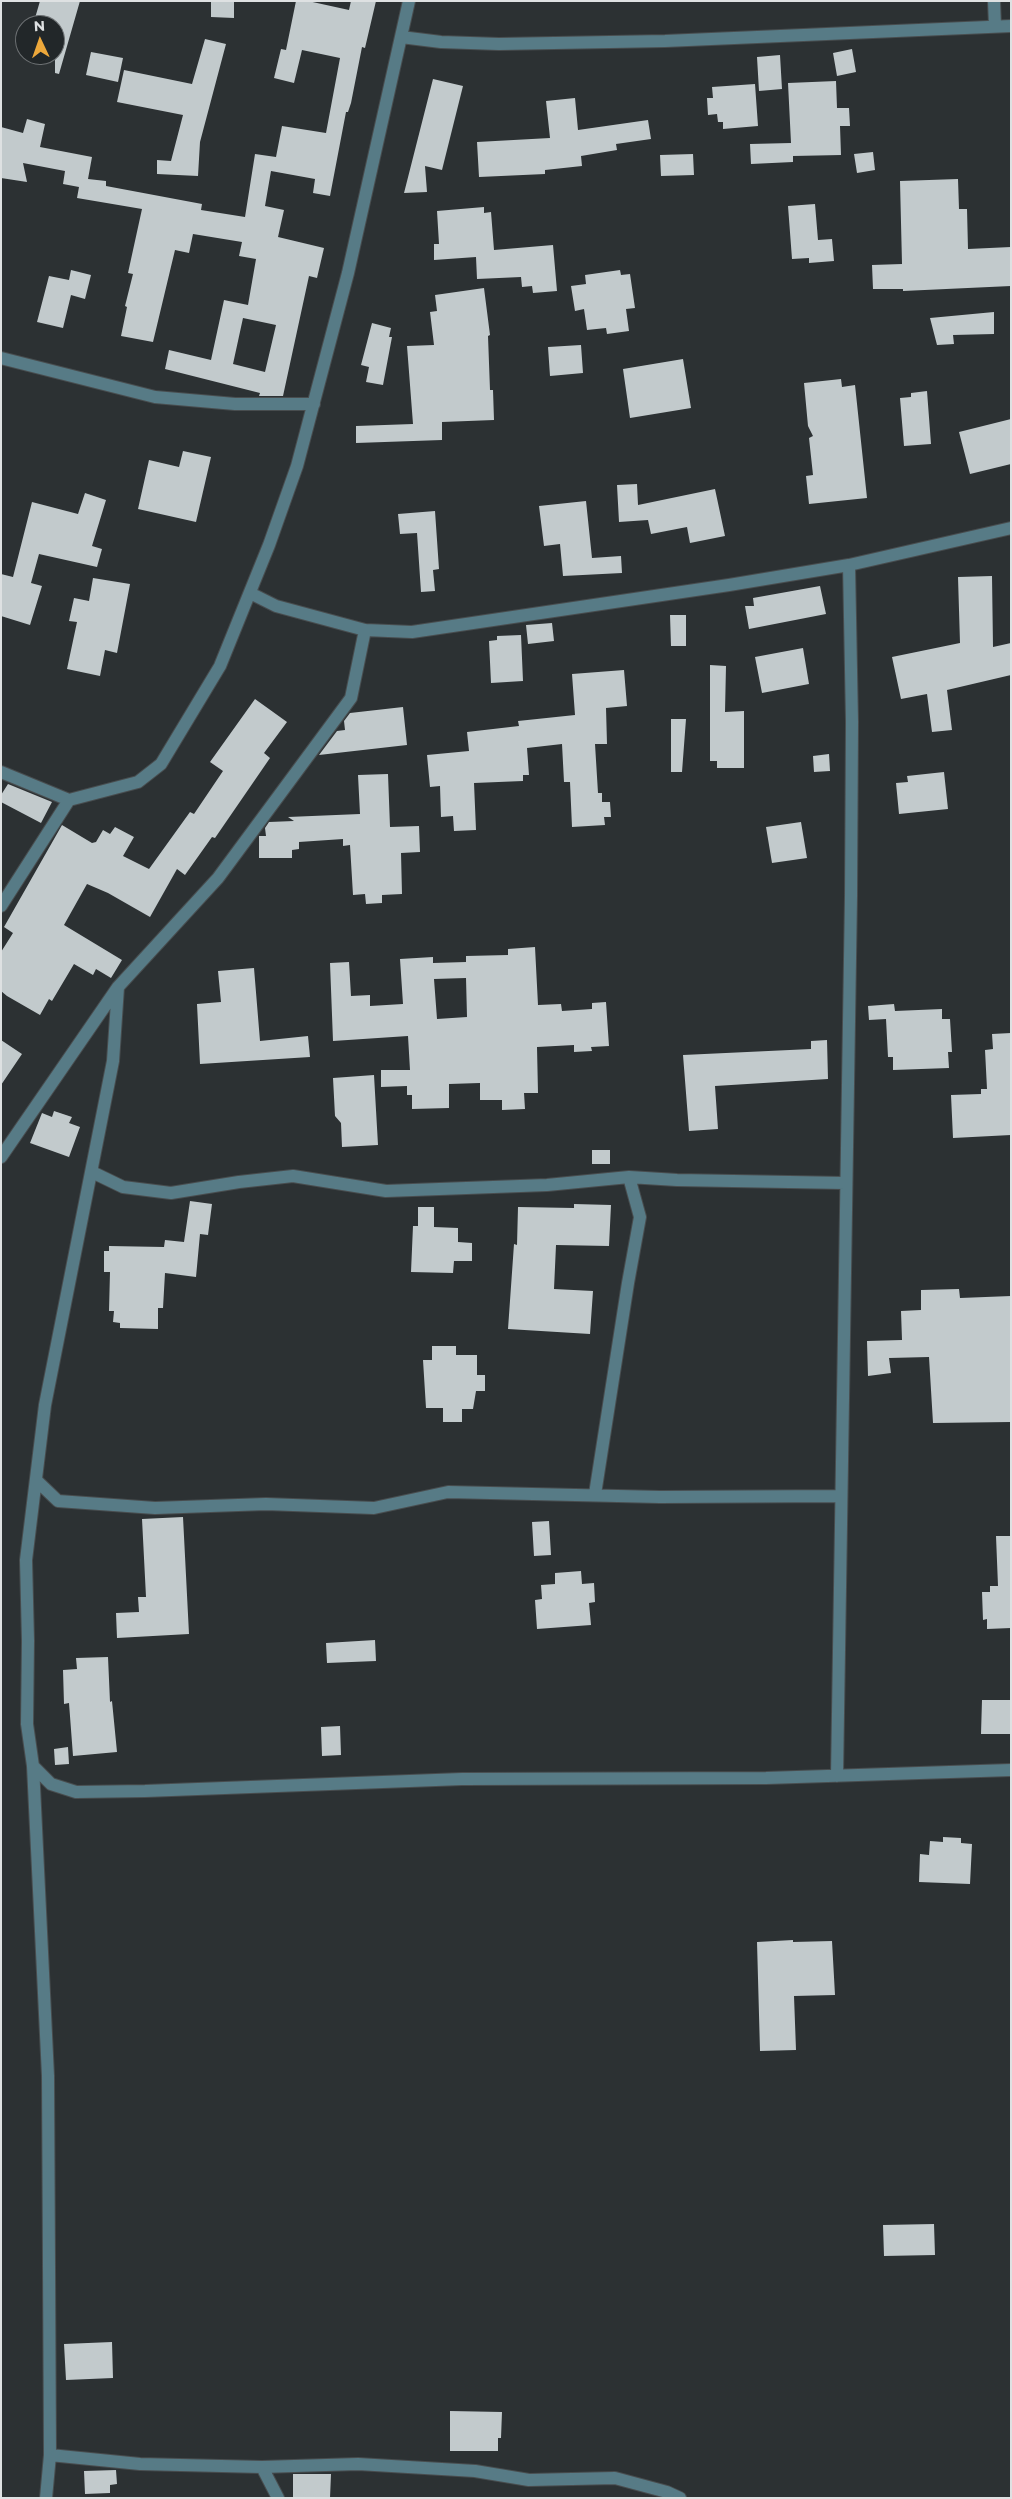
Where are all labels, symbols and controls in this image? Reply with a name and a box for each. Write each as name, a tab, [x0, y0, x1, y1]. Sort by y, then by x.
north arrow	[15, 15, 65, 65]
text: N	[33, 17, 45, 35]

